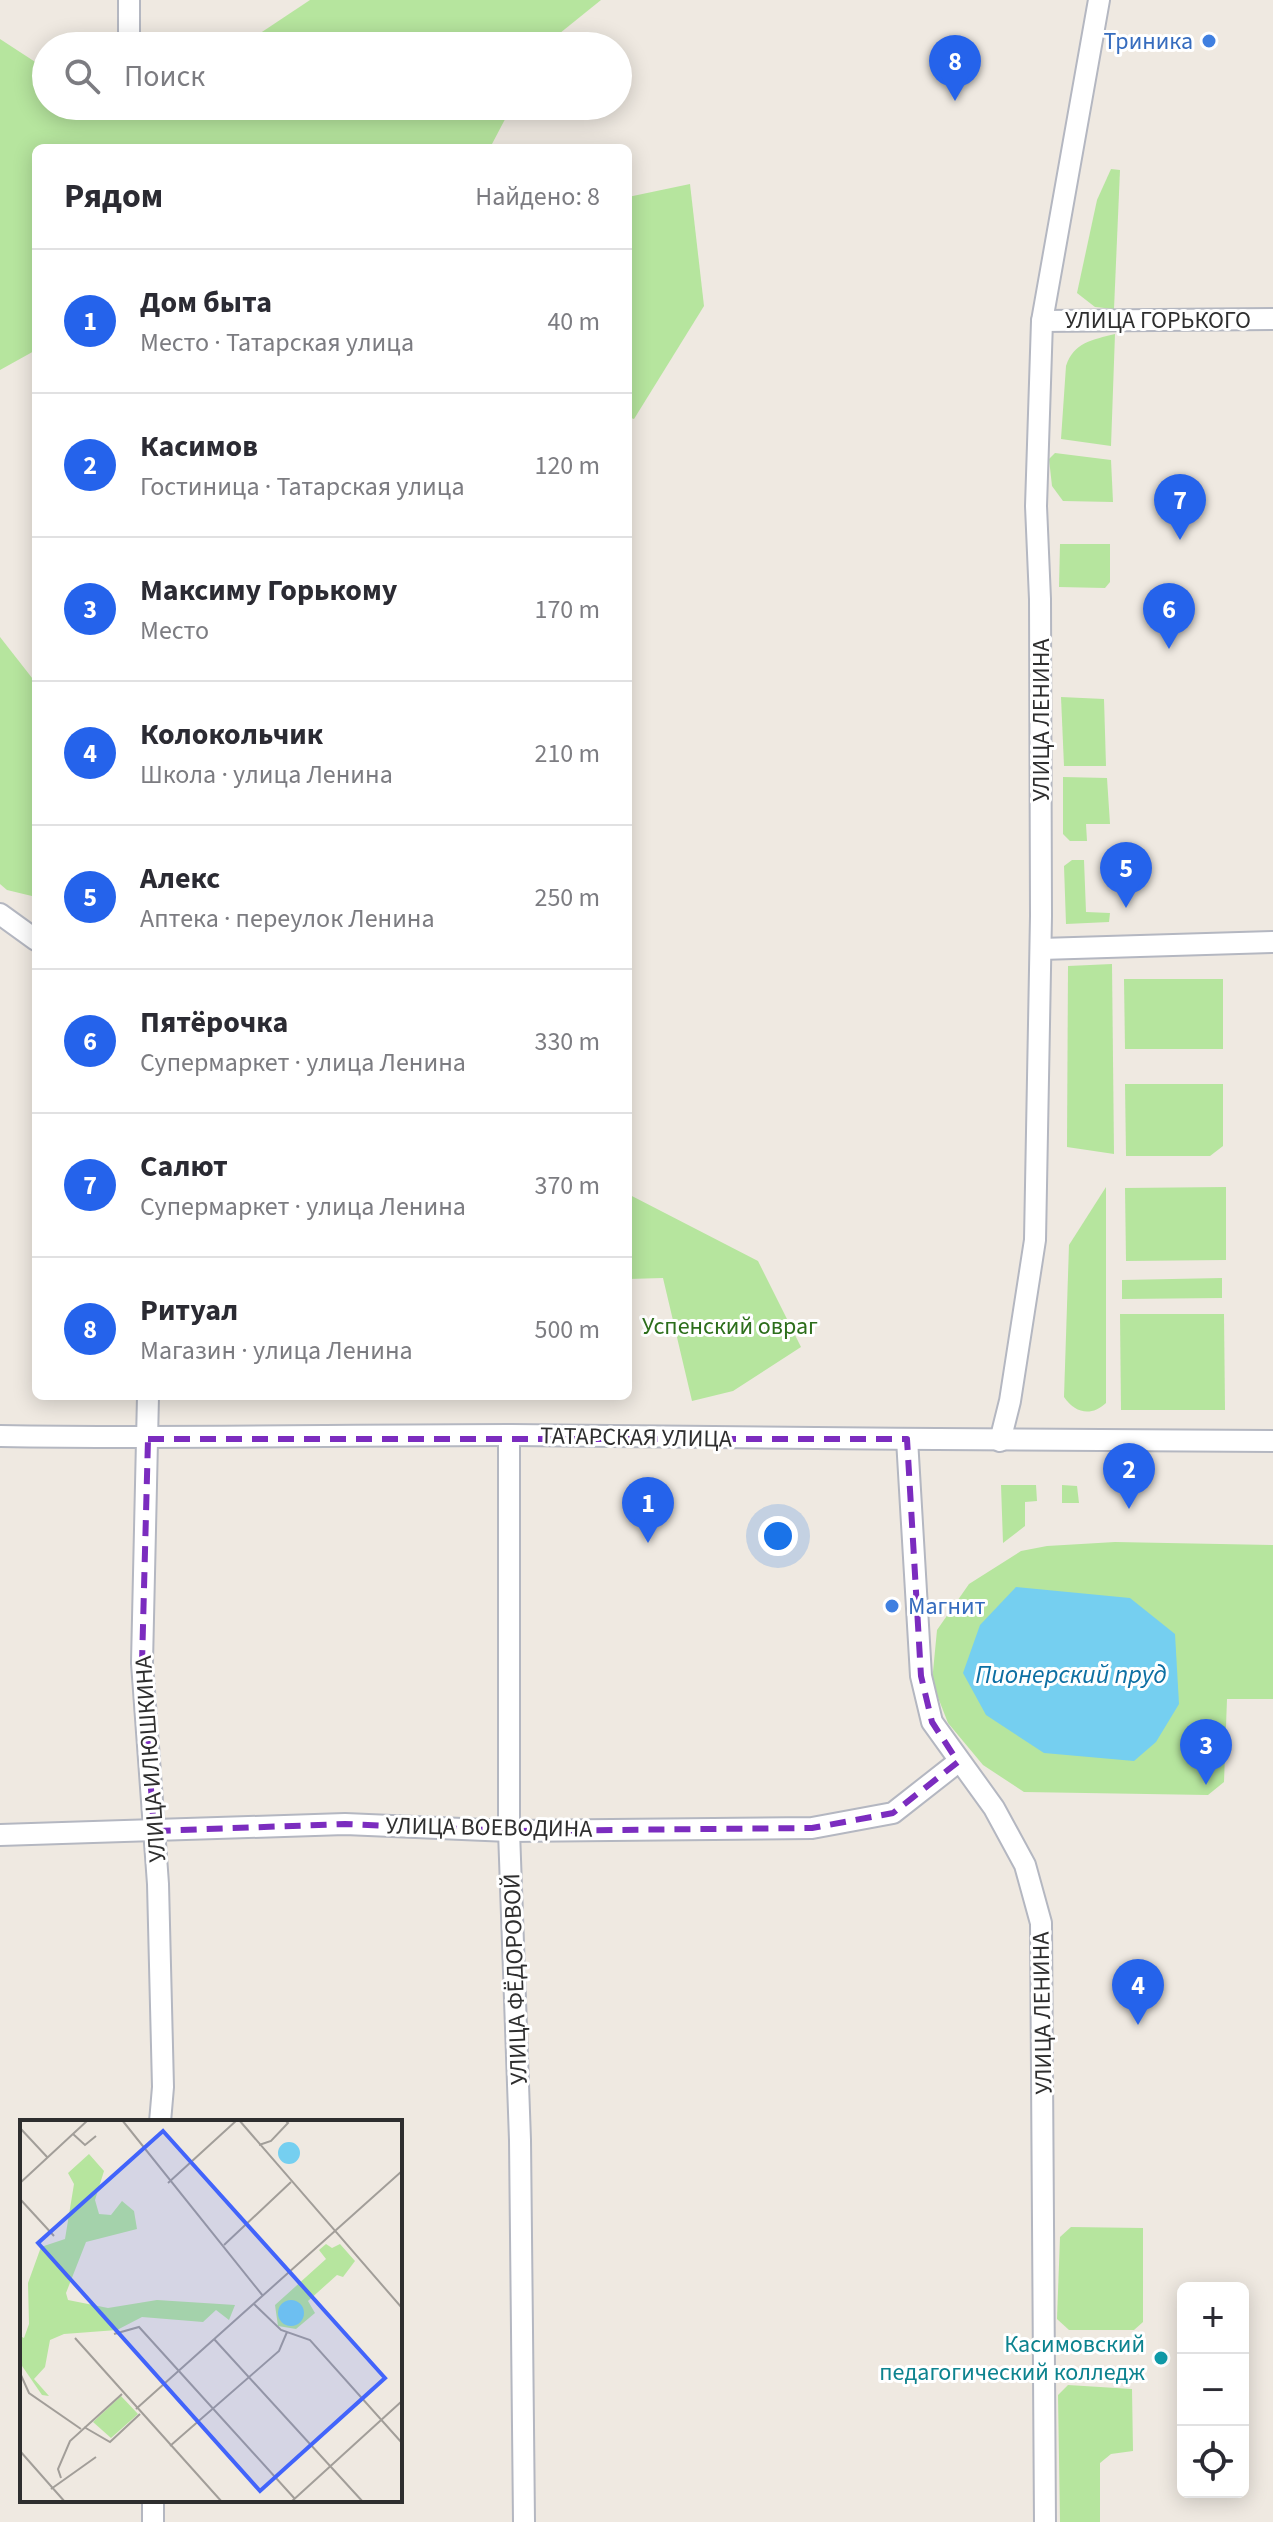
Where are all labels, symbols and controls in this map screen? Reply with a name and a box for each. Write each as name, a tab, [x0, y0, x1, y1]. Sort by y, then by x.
place label: Триника	[1104, 24, 1193, 59]
search box	[32, 32, 632, 120]
marker: Триника	[1200, 32, 1218, 50]
pin: 8	[929, 35, 981, 101]
icon: search	[60, 54, 104, 98]
text: Поиск	[124, 55, 205, 98]
text: Рядом	[64, 172, 163, 221]
text: Найдено: 8	[475, 178, 600, 215]
text: Дом быта	[140, 281, 272, 324]
text: 1	[83, 303, 97, 340]
text: 40 m	[547, 303, 600, 340]
street label: УЛИЦА ГОРЬКОГО	[1065, 303, 1251, 338]
text: Место · Татарская улица	[140, 324, 414, 361]
text: Касимов	[140, 425, 258, 468]
text: 2	[83, 447, 97, 484]
text: 120 m	[534, 447, 600, 484]
text: Гостиница · Татарская улица	[140, 468, 464, 505]
pin: 7	[1154, 474, 1206, 540]
text: Максиму Горькому	[140, 569, 397, 612]
pin: 6	[1143, 583, 1195, 649]
text: 3	[83, 591, 97, 628]
text: 170 m	[534, 591, 600, 628]
text: Место	[140, 612, 209, 649]
street label: УЛИЦА ЛЕНИНА	[1024, 639, 1059, 801]
text: Колокольчик	[140, 713, 323, 756]
text: 4	[83, 735, 97, 772]
text: 210 m	[534, 735, 600, 772]
text: Школа · улица Ленина	[140, 756, 393, 793]
pin: 5	[1100, 842, 1152, 908]
text: Алекс	[140, 857, 220, 900]
text: 5	[83, 879, 97, 916]
text: 250 m	[534, 879, 600, 916]
text: Аптека · переулок Ленина	[140, 900, 435, 937]
text: Пятёрочка	[140, 1001, 288, 1044]
text: 6	[83, 1023, 97, 1060]
text: 330 m	[534, 1023, 600, 1060]
text: Супермаркет · улица Ленина	[140, 1044, 466, 1081]
text: Салют	[140, 1145, 228, 1188]
text: 7	[83, 1167, 97, 1204]
text: 370 m	[534, 1167, 600, 1204]
text: Супермаркет · улица Ленина	[140, 1188, 466, 1225]
text: Ритуал	[140, 1289, 238, 1332]
park label: Успенский овраг	[642, 1309, 818, 1344]
text: 8	[83, 1311, 97, 1348]
text: 500 m	[534, 1311, 600, 1348]
text: Магазин · улица Ленина	[140, 1332, 413, 1369]
street label: ТАТАРСКАЯ УЛИЦА	[540, 1418, 732, 1457]
pin: 2	[1103, 1443, 1155, 1509]
pin: 1	[622, 1477, 674, 1543]
your location	[758, 1516, 798, 1556]
place label: Магнит	[908, 1589, 986, 1624]
marker: Магнит	[883, 1597, 901, 1615]
street label: УЛИЦА ИЛЮШКИНА	[126, 1654, 175, 1864]
water label: Пионерский пруд	[975, 1656, 1167, 1693]
pin: 3	[1180, 1719, 1232, 1785]
street label: УЛИЦА ВОЕВОДИНА	[385, 1808, 593, 1847]
street label: УЛИЦА ФЁДОРОВОЙ	[494, 1873, 537, 2085]
street label: УЛИЦА ЛЕНИНА	[1024, 1931, 1061, 2095]
pin: 4	[1112, 1959, 1164, 2025]
inset map	[20, 2120, 402, 2502]
map controls	[1177, 2282, 1249, 2498]
button: +	[1177, 2282, 1249, 2354]
place label: Касимовский педагогический колледж	[879, 2327, 1145, 2390]
marker: Касимовский педагогический колледж	[1152, 2349, 1170, 2367]
button: −	[1177, 2354, 1249, 2426]
button: locate	[1177, 2426, 1249, 2498]

